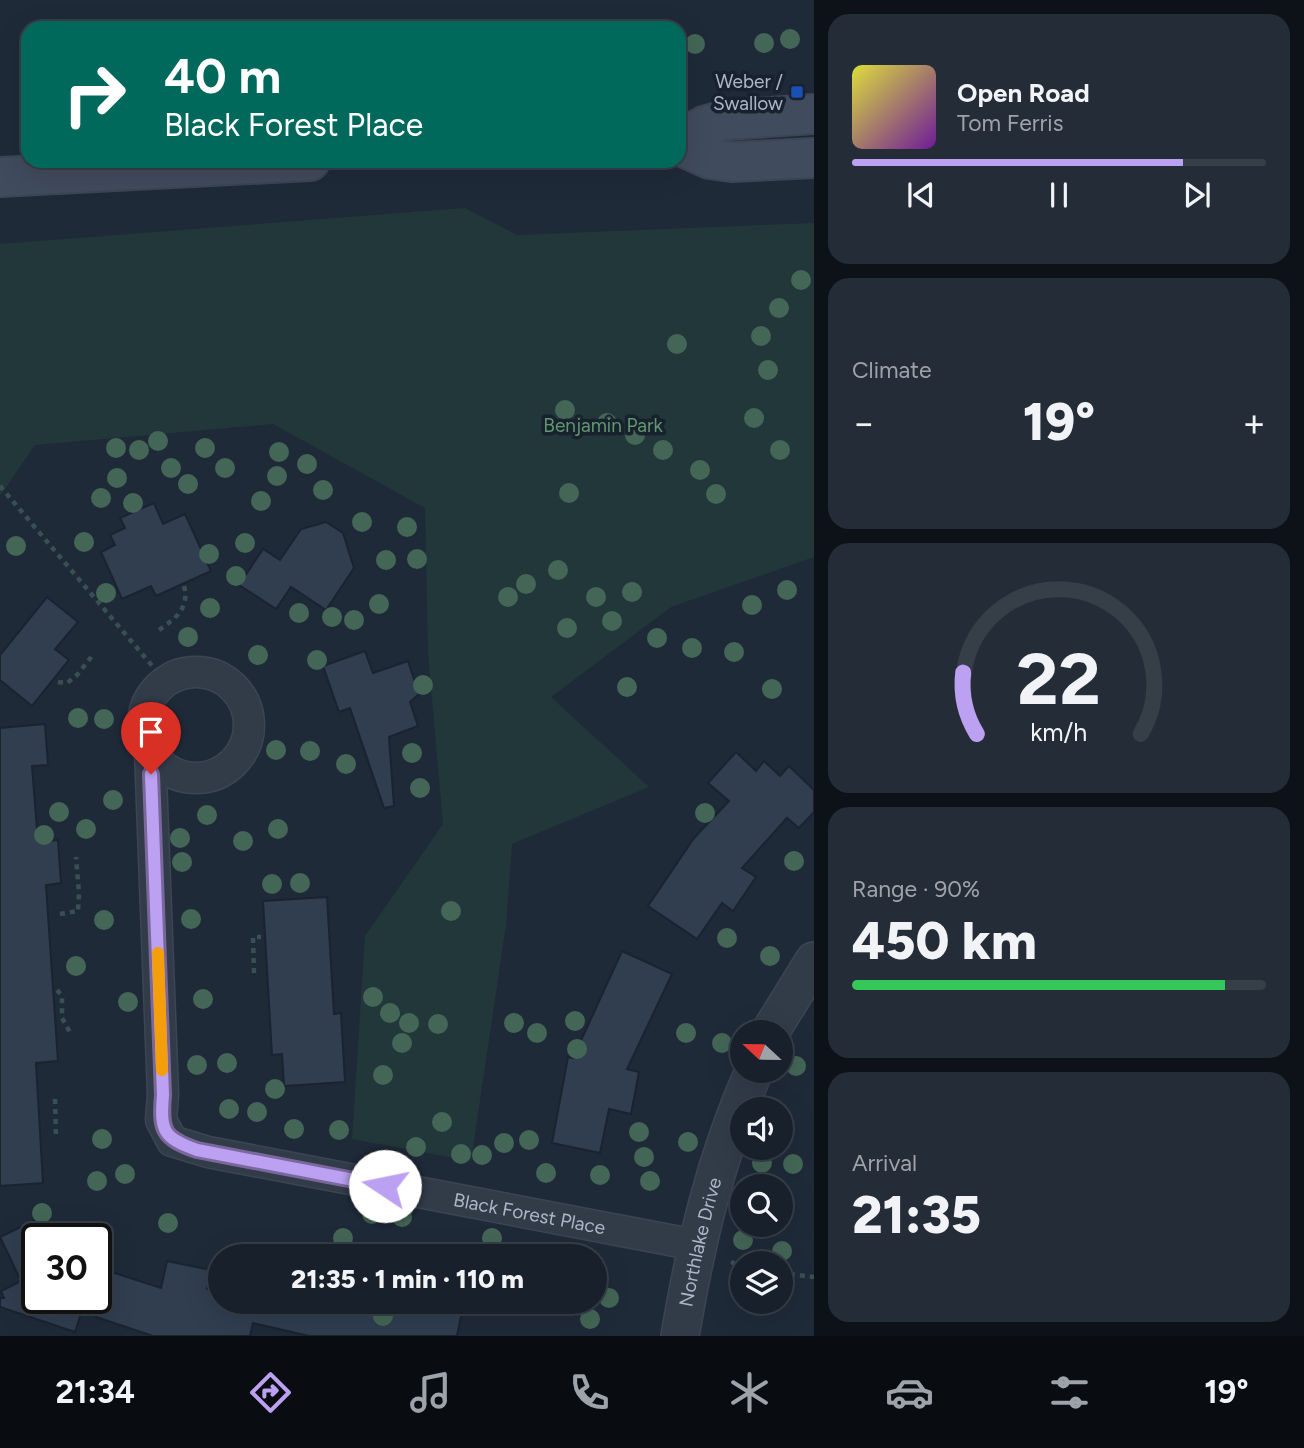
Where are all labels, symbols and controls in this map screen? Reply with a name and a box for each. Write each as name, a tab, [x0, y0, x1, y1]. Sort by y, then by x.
text: 40 m	[164, 46, 281, 105]
icon: right	[49, 49, 140, 140]
place label: Weber / Swallow	[713, 70, 784, 115]
text: Open Road	[957, 77, 1090, 109]
marker: Weber / Swallow	[789, 84, 805, 100]
text: Black Forest Place	[164, 106, 423, 144]
text: Tom Ferris	[957, 109, 1063, 137]
icon: previous	[902, 176, 940, 214]
icon: pause	[1040, 176, 1078, 214]
icon: next	[1178, 176, 1216, 214]
text: Climate	[852, 356, 931, 384]
text: 19°	[1023, 391, 1095, 453]
text: −	[852, 400, 876, 446]
text: +	[1242, 400, 1266, 446]
park label: Benjamin Park	[543, 414, 663, 437]
text: 22	[1017, 635, 1101, 722]
pin	[121, 702, 181, 774]
icon: arrive	[132, 713, 170, 751]
text: km/h	[1030, 717, 1088, 747]
text: Range · 90%	[852, 875, 980, 903]
text: 450 km	[852, 910, 1037, 972]
north arrow	[730, 1020, 793, 1083]
map controls	[730, 1020, 793, 1314]
button: sound	[730, 1097, 793, 1160]
position arrow	[348, 1149, 422, 1223]
text: Arrival	[852, 1149, 917, 1177]
button: search	[730, 1174, 793, 1237]
street label: Northlake Drive	[674, 1175, 726, 1309]
text: 21:35	[852, 1184, 981, 1246]
street label: Black Forest Place	[452, 1188, 607, 1239]
speed limit sign: 30	[21, 1223, 112, 1314]
button: layers	[730, 1251, 793, 1314]
text: 21:35 · 1 min · 110 m	[291, 1263, 524, 1295]
icon: directions	[246, 1368, 295, 1417]
icon: music	[406, 1368, 455, 1417]
icon: phone	[565, 1368, 614, 1417]
icon: climate	[725, 1368, 774, 1417]
icon: car	[885, 1368, 934, 1417]
icon: filters	[1045, 1368, 1094, 1417]
text: 21:34	[55, 1373, 135, 1411]
text: 19°	[1204, 1373, 1249, 1411]

